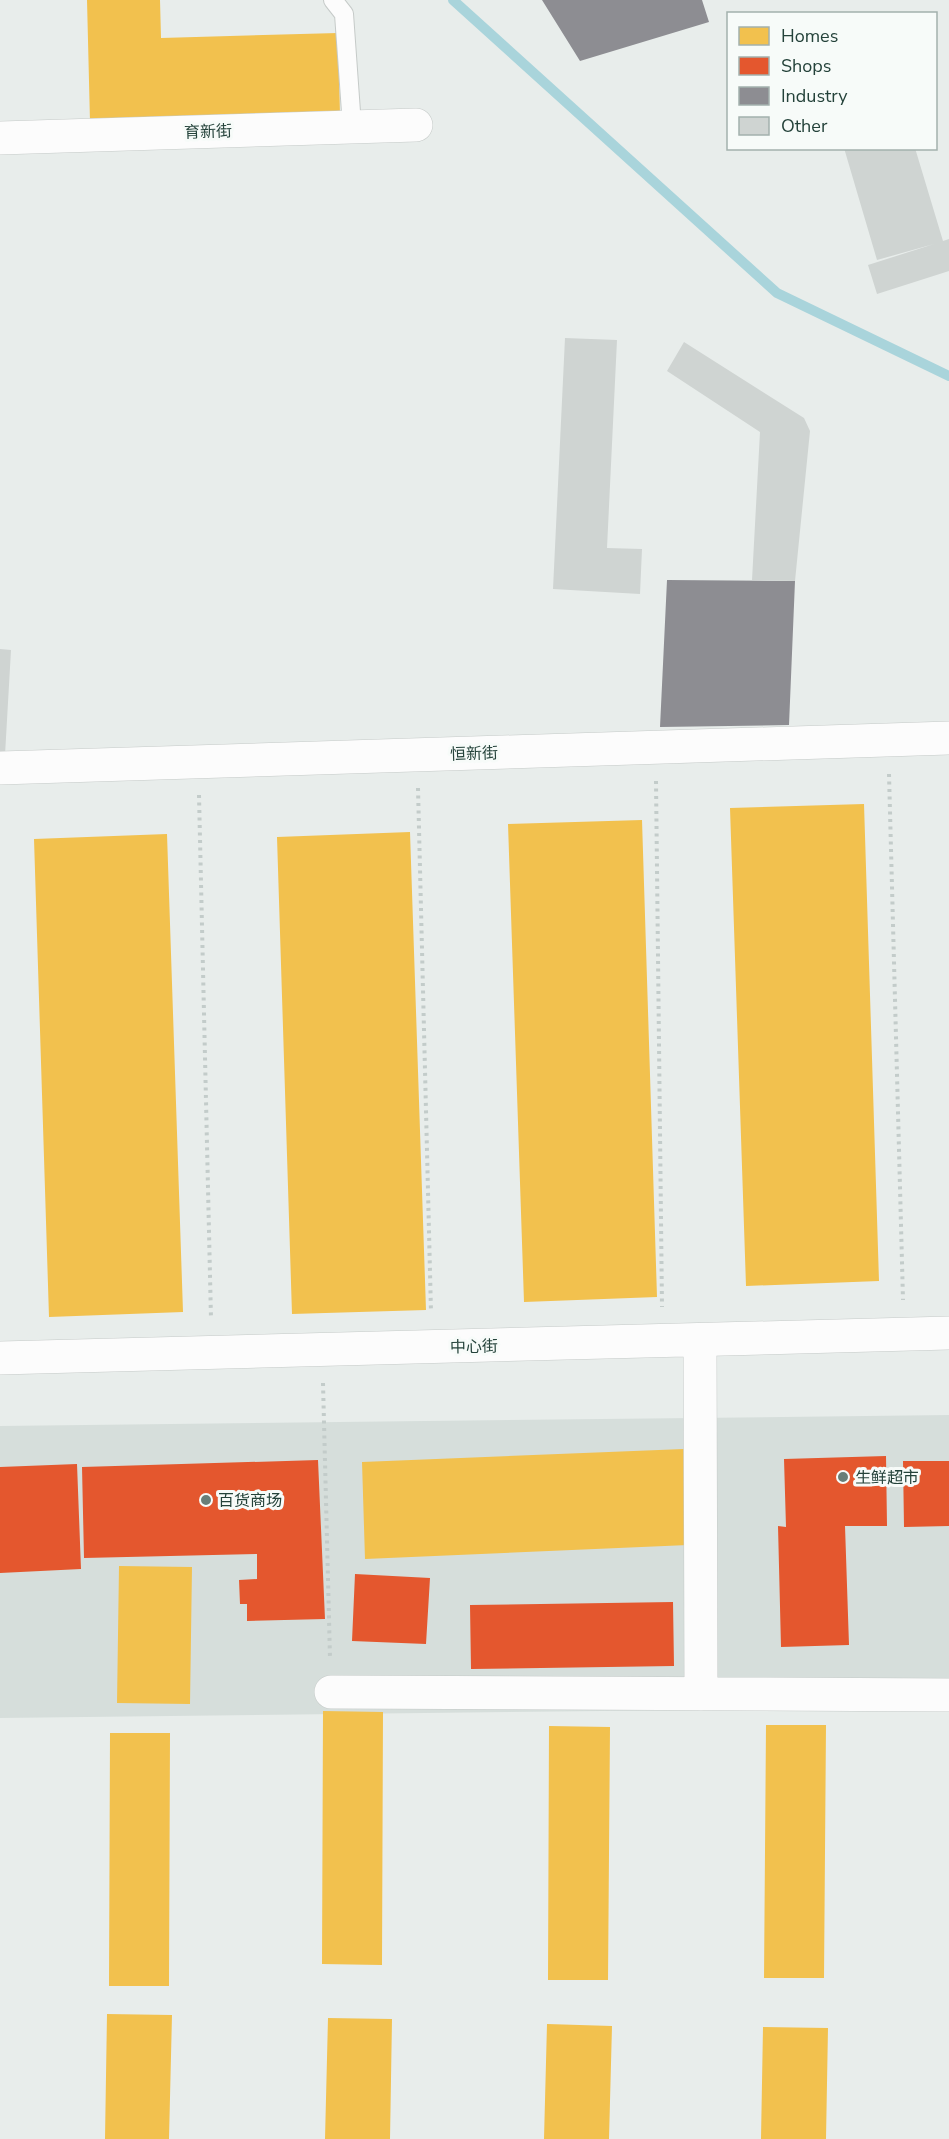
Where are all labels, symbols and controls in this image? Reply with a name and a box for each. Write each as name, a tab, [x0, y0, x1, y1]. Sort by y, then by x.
legend	[727, 12, 937, 150]
text: Homes	[781, 24, 838, 48]
text: Shops	[781, 54, 831, 78]
text: Industry	[781, 84, 848, 108]
text: Other	[781, 114, 828, 138]
street label: 育新街	[184, 120, 232, 144]
street label: 恒新街	[450, 742, 498, 766]
street label: 中心街	[450, 1336, 498, 1358]
place label: 生鲜超市	[855, 1467, 919, 1489]
marker: 生鲜超市	[836, 1470, 850, 1484]
place label: 百货商场	[218, 1490, 282, 1512]
marker: 百货商场	[199, 1493, 213, 1507]

